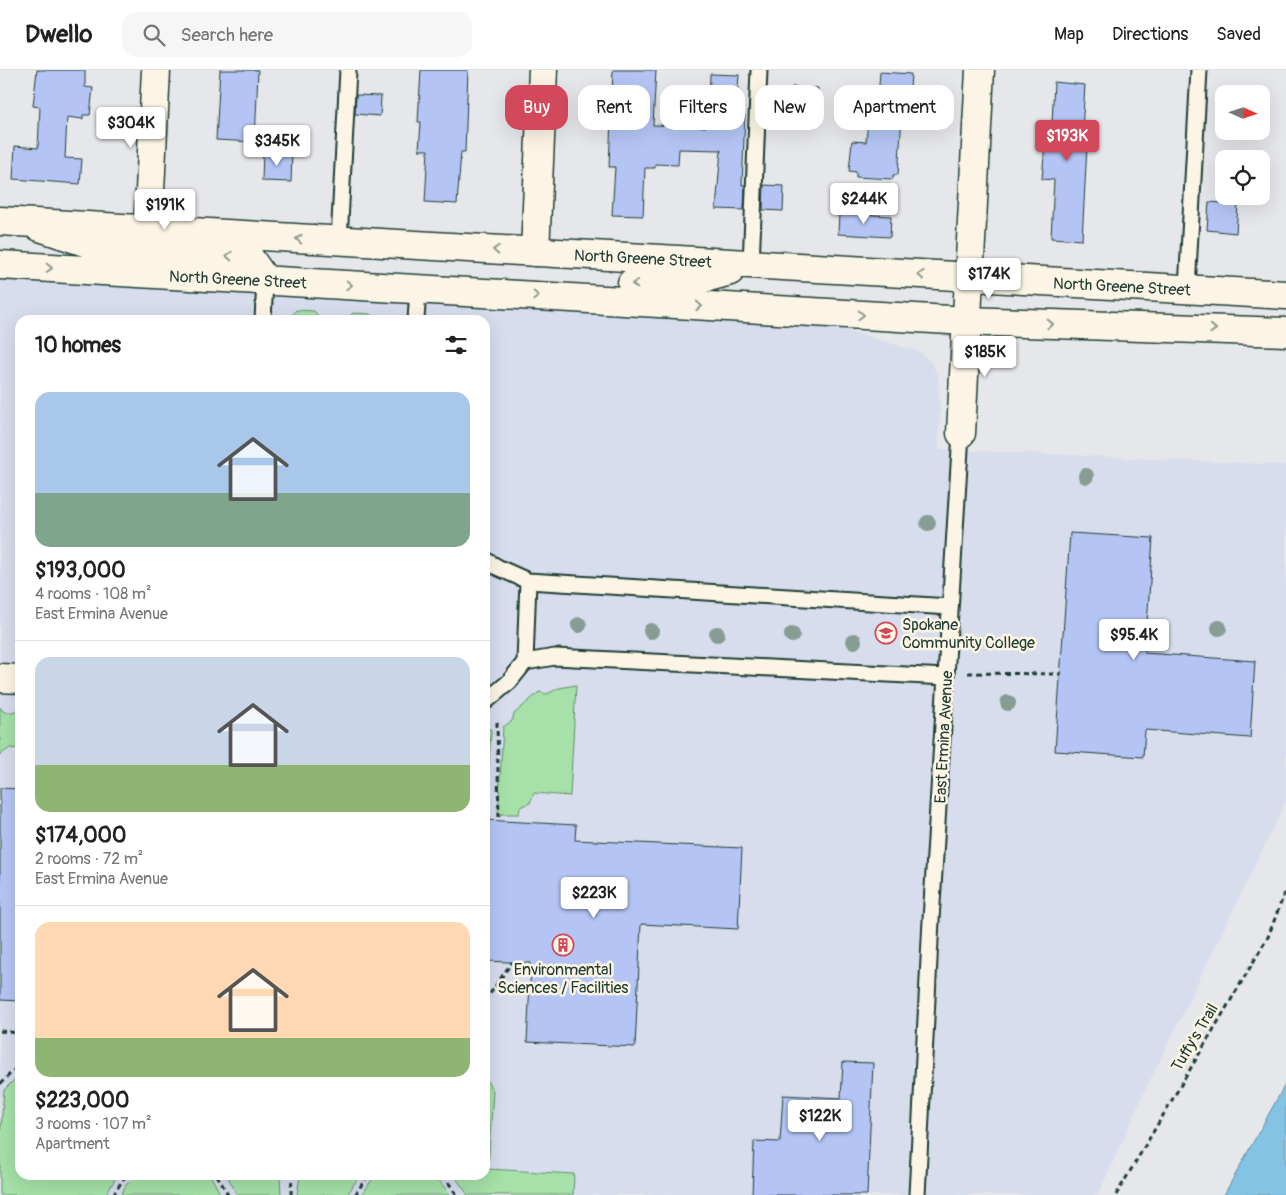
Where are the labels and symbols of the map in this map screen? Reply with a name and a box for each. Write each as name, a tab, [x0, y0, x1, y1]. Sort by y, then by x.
north arrow	[1215, 85, 1270, 140]
pin: $304K	[96, 106, 166, 149]
pin: $193K	[1032, 119, 1102, 162]
pin: $345K	[242, 124, 312, 167]
pin: $244K	[829, 182, 899, 225]
pin: $191K	[130, 189, 200, 231]
one-way arrow	[295, 234, 303, 245]
one-way arrow	[492, 244, 500, 255]
street label: North Greene Street	[574, 245, 713, 273]
one-way arrow	[224, 250, 232, 261]
pin: $174K	[954, 258, 1024, 300]
one-way arrow	[45, 262, 53, 273]
street label: North Greene Street	[169, 266, 308, 294]
one-way arrow	[916, 269, 924, 280]
street label: North Greene Street	[1053, 273, 1192, 301]
one-way arrow	[630, 278, 638, 289]
one-way arrow	[345, 280, 353, 291]
one-way arrow	[533, 290, 541, 301]
one-way arrow	[695, 300, 703, 311]
one-way arrow	[857, 309, 865, 320]
one-way arrow	[1047, 318, 1055, 329]
one-way arrow	[1209, 324, 1217, 334]
pin: $185K	[950, 336, 1020, 378]
place label: Spokane Community College	[902, 615, 1035, 653]
pin: $95.4K	[1093, 618, 1175, 661]
school or university icon: Spokane Community College	[874, 621, 898, 645]
street label: East Ermina Avenue	[931, 670, 957, 804]
pin: $223K	[559, 876, 629, 919]
building icon: Environmental Sciences / Facilities	[551, 933, 575, 957]
place label: Environmental Sciences / Facilities	[498, 960, 628, 998]
street label: Tuffy's Trail	[1167, 1000, 1223, 1075]
pin: $122K	[785, 1100, 855, 1142]

